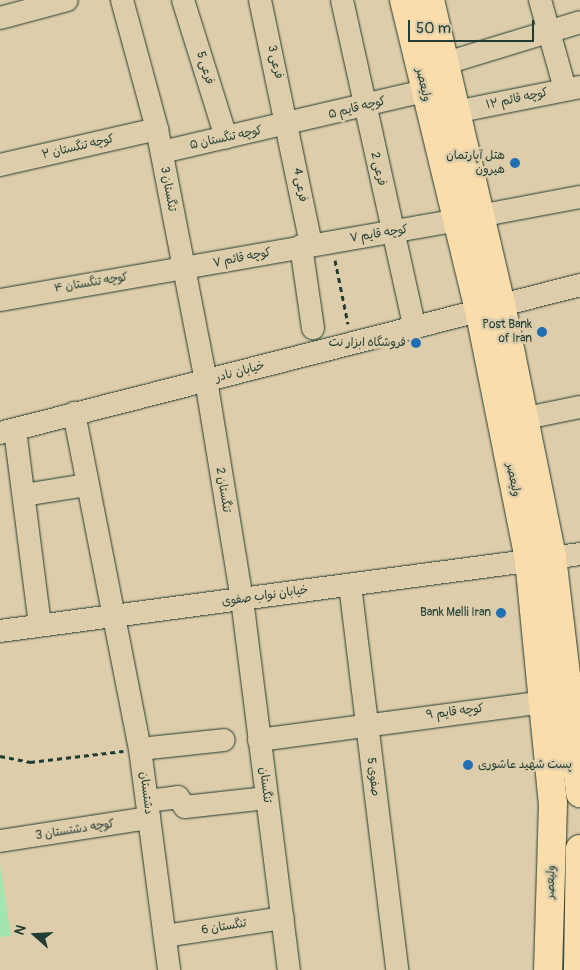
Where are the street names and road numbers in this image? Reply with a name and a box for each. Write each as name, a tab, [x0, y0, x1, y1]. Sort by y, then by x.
street label: فرعی 3	[264, 44, 286, 80]
street label: فرعی 5	[193, 50, 217, 86]
street label: ولیعصر	[412, 67, 434, 103]
street label: کوچه قائم ۱۲	[485, 85, 549, 113]
street label: کوچه قایم ۵	[327, 94, 387, 122]
street label: کوچه تنگستان ۵	[188, 123, 264, 153]
street label: کوچه تنگستان ۲	[40, 132, 116, 162]
street label: فرعی 2	[367, 151, 389, 187]
street label: تنگستان 3	[157, 165, 179, 213]
street label: فرعی 4	[290, 167, 310, 203]
street label: کوچه قایم ۷	[349, 222, 409, 246]
street label: کوچه قائم ۷	[212, 245, 272, 271]
street label: کوچه تنگستان ۴	[53, 270, 129, 296]
street label: خیابان نادر	[214, 359, 266, 385]
street label: ولیعصر	[503, 462, 523, 498]
street label: تنگستان 2	[212, 466, 234, 514]
street label: خیابان نواب صفوی	[221, 583, 309, 609]
street label: کوچه قایم ۹	[425, 701, 485, 723]
street label: صفوی 5	[363, 757, 383, 797]
street label: تنگستان	[256, 766, 274, 804]
street label: دشتستان	[136, 771, 156, 815]
street label: کوچه دشتستان 3	[35, 817, 115, 843]
street label: ولیعصر	[543, 865, 559, 899]
street label: تنگستان 6	[200, 916, 248, 938]

